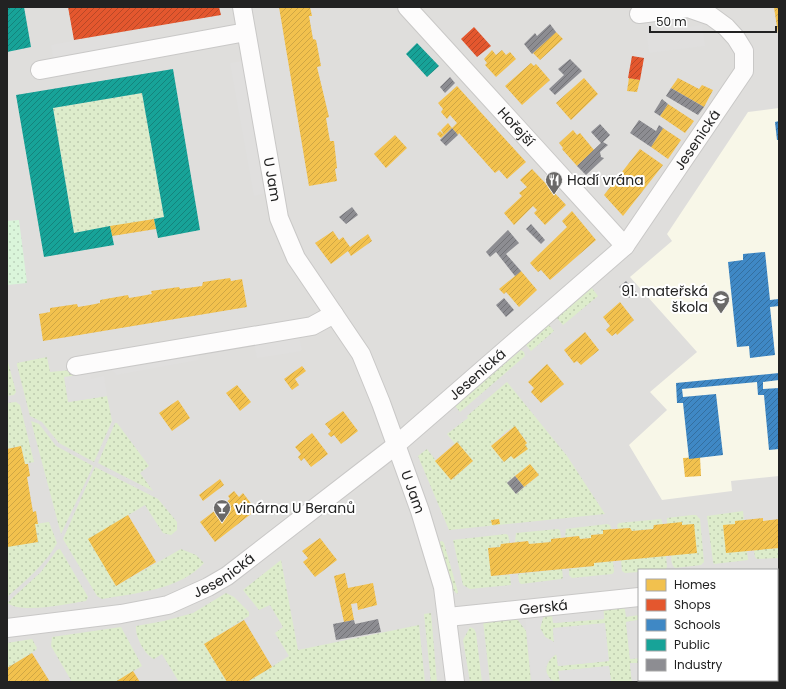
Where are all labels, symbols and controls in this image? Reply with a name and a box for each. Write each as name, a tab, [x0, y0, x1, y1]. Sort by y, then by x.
scale bar	[650, 8, 776, 34]
text: 50 m	[656, 13, 687, 30]
street label: Hořejší	[493, 103, 540, 151]
street label: Jesenická	[669, 105, 725, 174]
street label: U Jam	[259, 156, 286, 203]
restaurant icon: Hadí vrána	[544, 170, 564, 195]
place label: Hadí vrána	[567, 170, 644, 190]
place label: 91. mateřská škola	[621, 281, 708, 317]
school or university icon: 91. mateřská škola	[711, 289, 731, 314]
street label: Jesenická	[444, 344, 510, 405]
street label: U Jam	[396, 468, 430, 516]
bar icon: vinárna U Beranů	[212, 498, 232, 523]
place label: vinárna U Beranů	[235, 498, 355, 518]
street label: Jesenická	[190, 548, 259, 602]
legend	[638, 569, 778, 681]
text: Homes	[674, 576, 716, 593]
street label: Gerská	[518, 595, 569, 619]
text: Shops	[674, 596, 711, 613]
text: Schools	[674, 616, 721, 633]
text: Public	[674, 636, 710, 653]
text: Industry	[674, 656, 723, 673]

